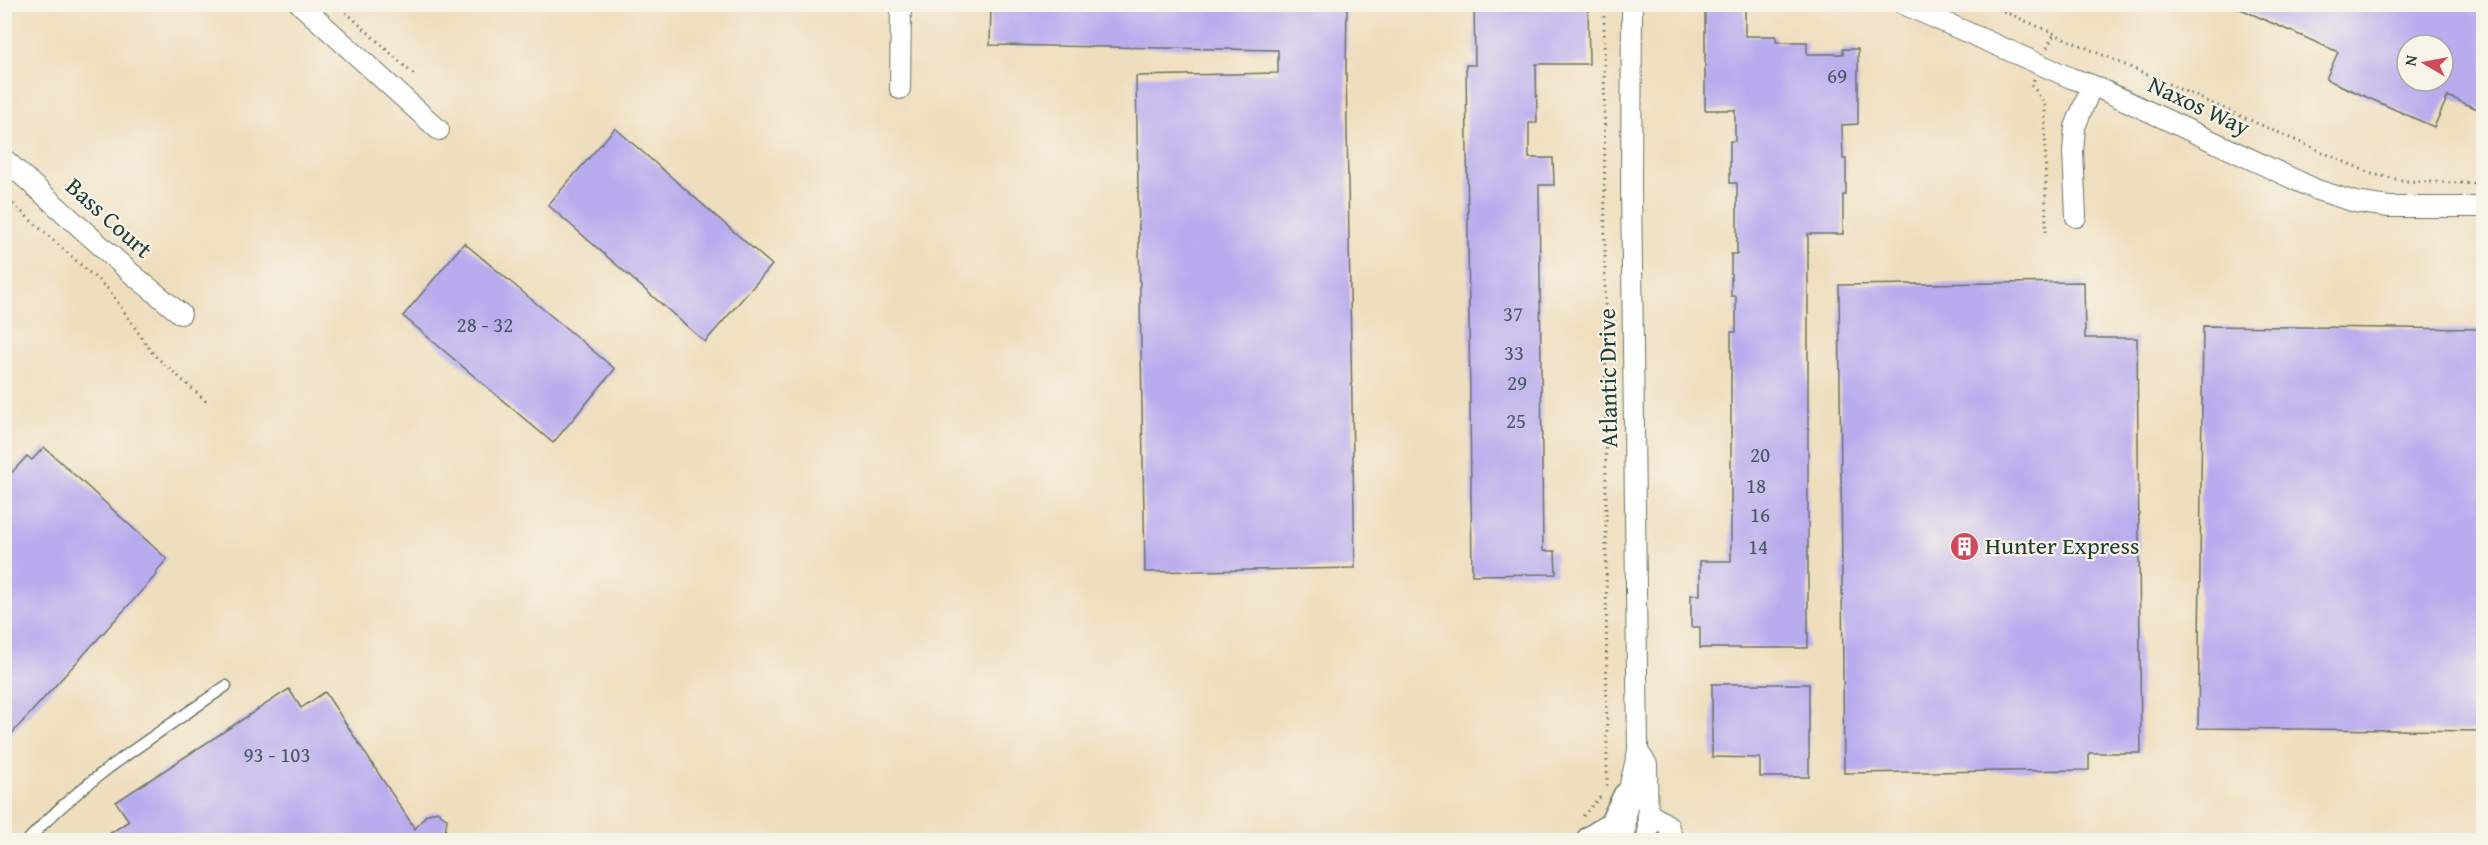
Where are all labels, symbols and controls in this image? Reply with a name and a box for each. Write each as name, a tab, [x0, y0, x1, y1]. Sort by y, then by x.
north arrow	[2395, 33, 2455, 93]
text: N	[2397, 53, 2423, 68]
house number: 69	[1827, 60, 1847, 91]
street label: Naxos Way	[2143, 67, 2256, 144]
street label: Bass Court	[58, 169, 161, 266]
house number: 37	[1503, 298, 1523, 329]
street label: Atlantic Drive	[1589, 308, 1626, 448]
house number: 28 - 32	[457, 309, 513, 340]
house number: 33	[1504, 337, 1524, 368]
house number: 29	[1507, 367, 1527, 398]
house number: 25	[1506, 405, 1526, 436]
house number: 20	[1750, 439, 1770, 470]
house number: 18	[1746, 470, 1766, 501]
house number: 16	[1750, 499, 1770, 530]
place label: Hunter Express	[1985, 528, 2139, 563]
building icon: Hunter Express	[1948, 530, 1980, 562]
house number: 14	[1748, 531, 1768, 562]
house number: 93 - 103	[243, 739, 311, 770]

